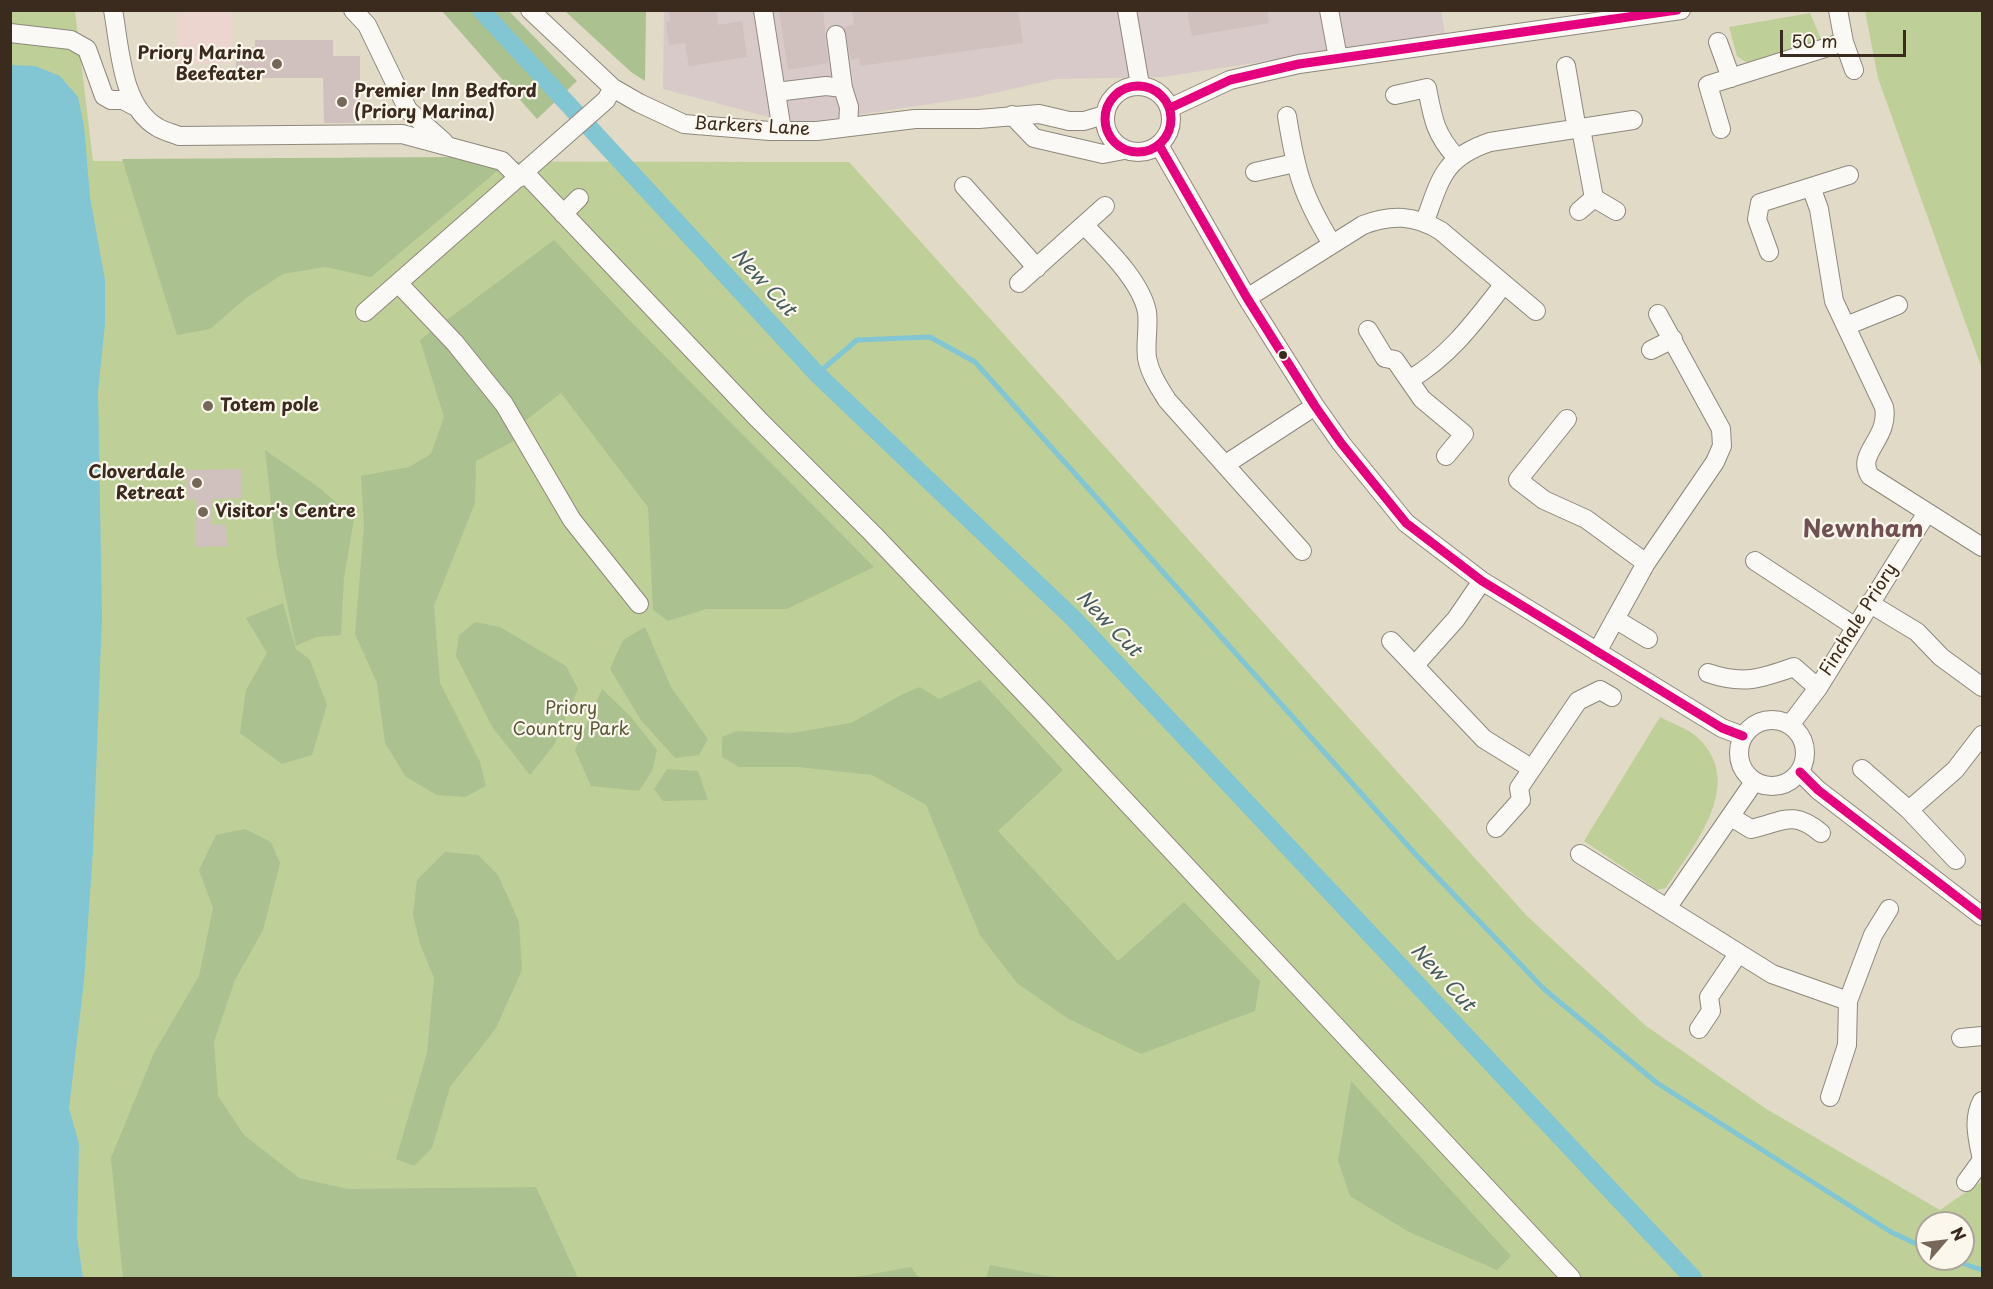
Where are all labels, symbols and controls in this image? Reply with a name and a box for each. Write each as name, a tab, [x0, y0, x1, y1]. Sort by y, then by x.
scale bar	[1783, 18, 1909, 56]
text: 50 m	[1791, 27, 1838, 54]
place label: Priory Marina Beefeater	[138, 43, 265, 86]
marker: Priory Marina Beefeater	[270, 57, 284, 71]
place label: Premier Inn Bedford (Priory Marina)	[354, 81, 537, 124]
marker: Premier Inn Bedford (Priory Marina)	[335, 95, 349, 109]
street label: Barkers Lane	[693, 113, 811, 141]
water label: New Cut	[726, 244, 800, 322]
unlabelled marker	[1277, 349, 1289, 361]
place label: Totem pole	[220, 395, 319, 417]
marker: Totem pole	[201, 399, 215, 413]
place label: Cloverdale Retreat	[88, 462, 185, 504]
marker: Cloverdale Retreat	[190, 476, 204, 490]
place label: Visitor's Centre	[215, 501, 356, 523]
marker: Visitor's Centre	[196, 505, 210, 519]
district label: Newnham	[1803, 516, 1923, 544]
street label: Finchale Priory	[1816, 560, 1902, 680]
water label: New Cut	[1070, 586, 1146, 662]
park label: Priory Country Park	[513, 698, 629, 740]
water label: New Cut	[1405, 939, 1479, 1017]
north arrow	[1915, 1211, 1975, 1271]
text: N	[1946, 1222, 1973, 1245]

